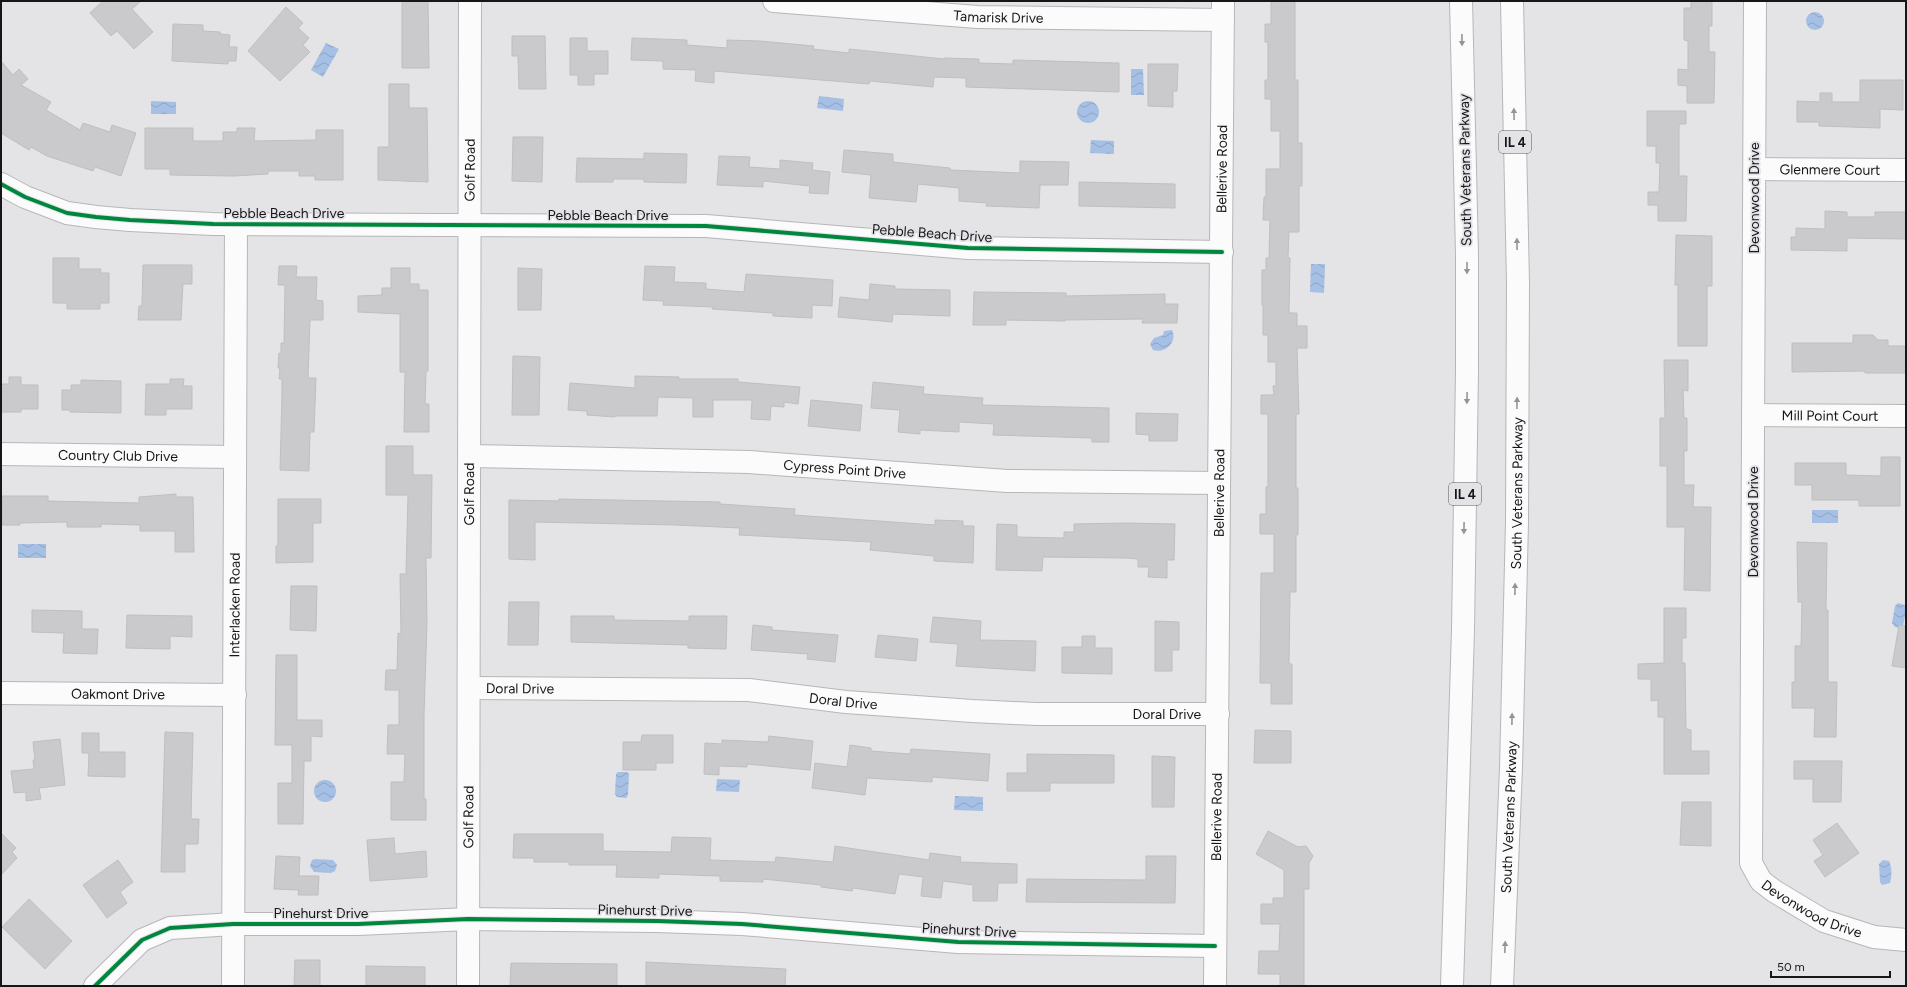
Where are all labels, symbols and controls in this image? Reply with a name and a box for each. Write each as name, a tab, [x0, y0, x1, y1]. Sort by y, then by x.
street label: Tamarisk Drive	[953, 7, 1044, 27]
one-way arrow	[1459, 34, 1465, 47]
street label: South Veterans Parkway	[1456, 93, 1475, 246]
one-way arrow	[1511, 107, 1517, 120]
street label: Bellerive Road	[1213, 125, 1231, 213]
road number: IL 4	[1499, 131, 1531, 153]
street label: Golf Road	[462, 139, 479, 201]
street label: Devonwood Drive	[1746, 142, 1763, 254]
street label: Glenmere Court	[1780, 161, 1880, 179]
street label: Pebble Beach Drive	[224, 205, 345, 222]
street label: Pebble Beach Drive	[548, 207, 669, 224]
street label: Pebble Beach Drive	[871, 221, 993, 246]
one-way arrow	[1514, 237, 1520, 250]
one-way arrow	[1464, 262, 1470, 275]
one-way arrow	[1463, 392, 1470, 404]
one-way arrow	[1514, 396, 1520, 409]
street label: Mill Point Court	[1782, 407, 1878, 425]
street label: South Veterans Parkway	[1508, 416, 1526, 570]
street label: Country Club Drive	[58, 447, 178, 465]
street label: Bellerive Road	[1211, 449, 1228, 537]
street label: Cypress Point Drive	[783, 457, 907, 483]
street label: Golf Road	[461, 463, 478, 525]
street label: Devonwood Drive	[1745, 466, 1762, 578]
road number: IL 4	[1449, 483, 1481, 505]
one-way arrow	[1461, 522, 1468, 534]
street label: Interlacken Road	[226, 553, 244, 657]
one-way arrow	[1512, 583, 1519, 595]
street label: Doral Drive	[486, 680, 555, 698]
street label: Oakmont Drive	[71, 686, 165, 703]
street label: Doral Drive	[808, 690, 878, 713]
street label: Doral Drive	[1133, 706, 1202, 723]
one-way arrow	[1509, 713, 1516, 725]
street label: South Veterans Parkway	[1498, 740, 1521, 894]
street label: Bellerive Road	[1208, 773, 1226, 861]
street label: Golf Road	[460, 786, 477, 848]
street label: Devonwood Drive	[1758, 876, 1864, 942]
street label: Pinehurst Drive	[597, 901, 693, 920]
street label: Pinehurst Drive	[274, 905, 369, 922]
street label: Pinehurst Drive	[921, 920, 1017, 941]
one-way arrow	[1501, 941, 1508, 953]
scale bar	[1771, 953, 1890, 979]
text: 50 m	[1777, 960, 1805, 974]

